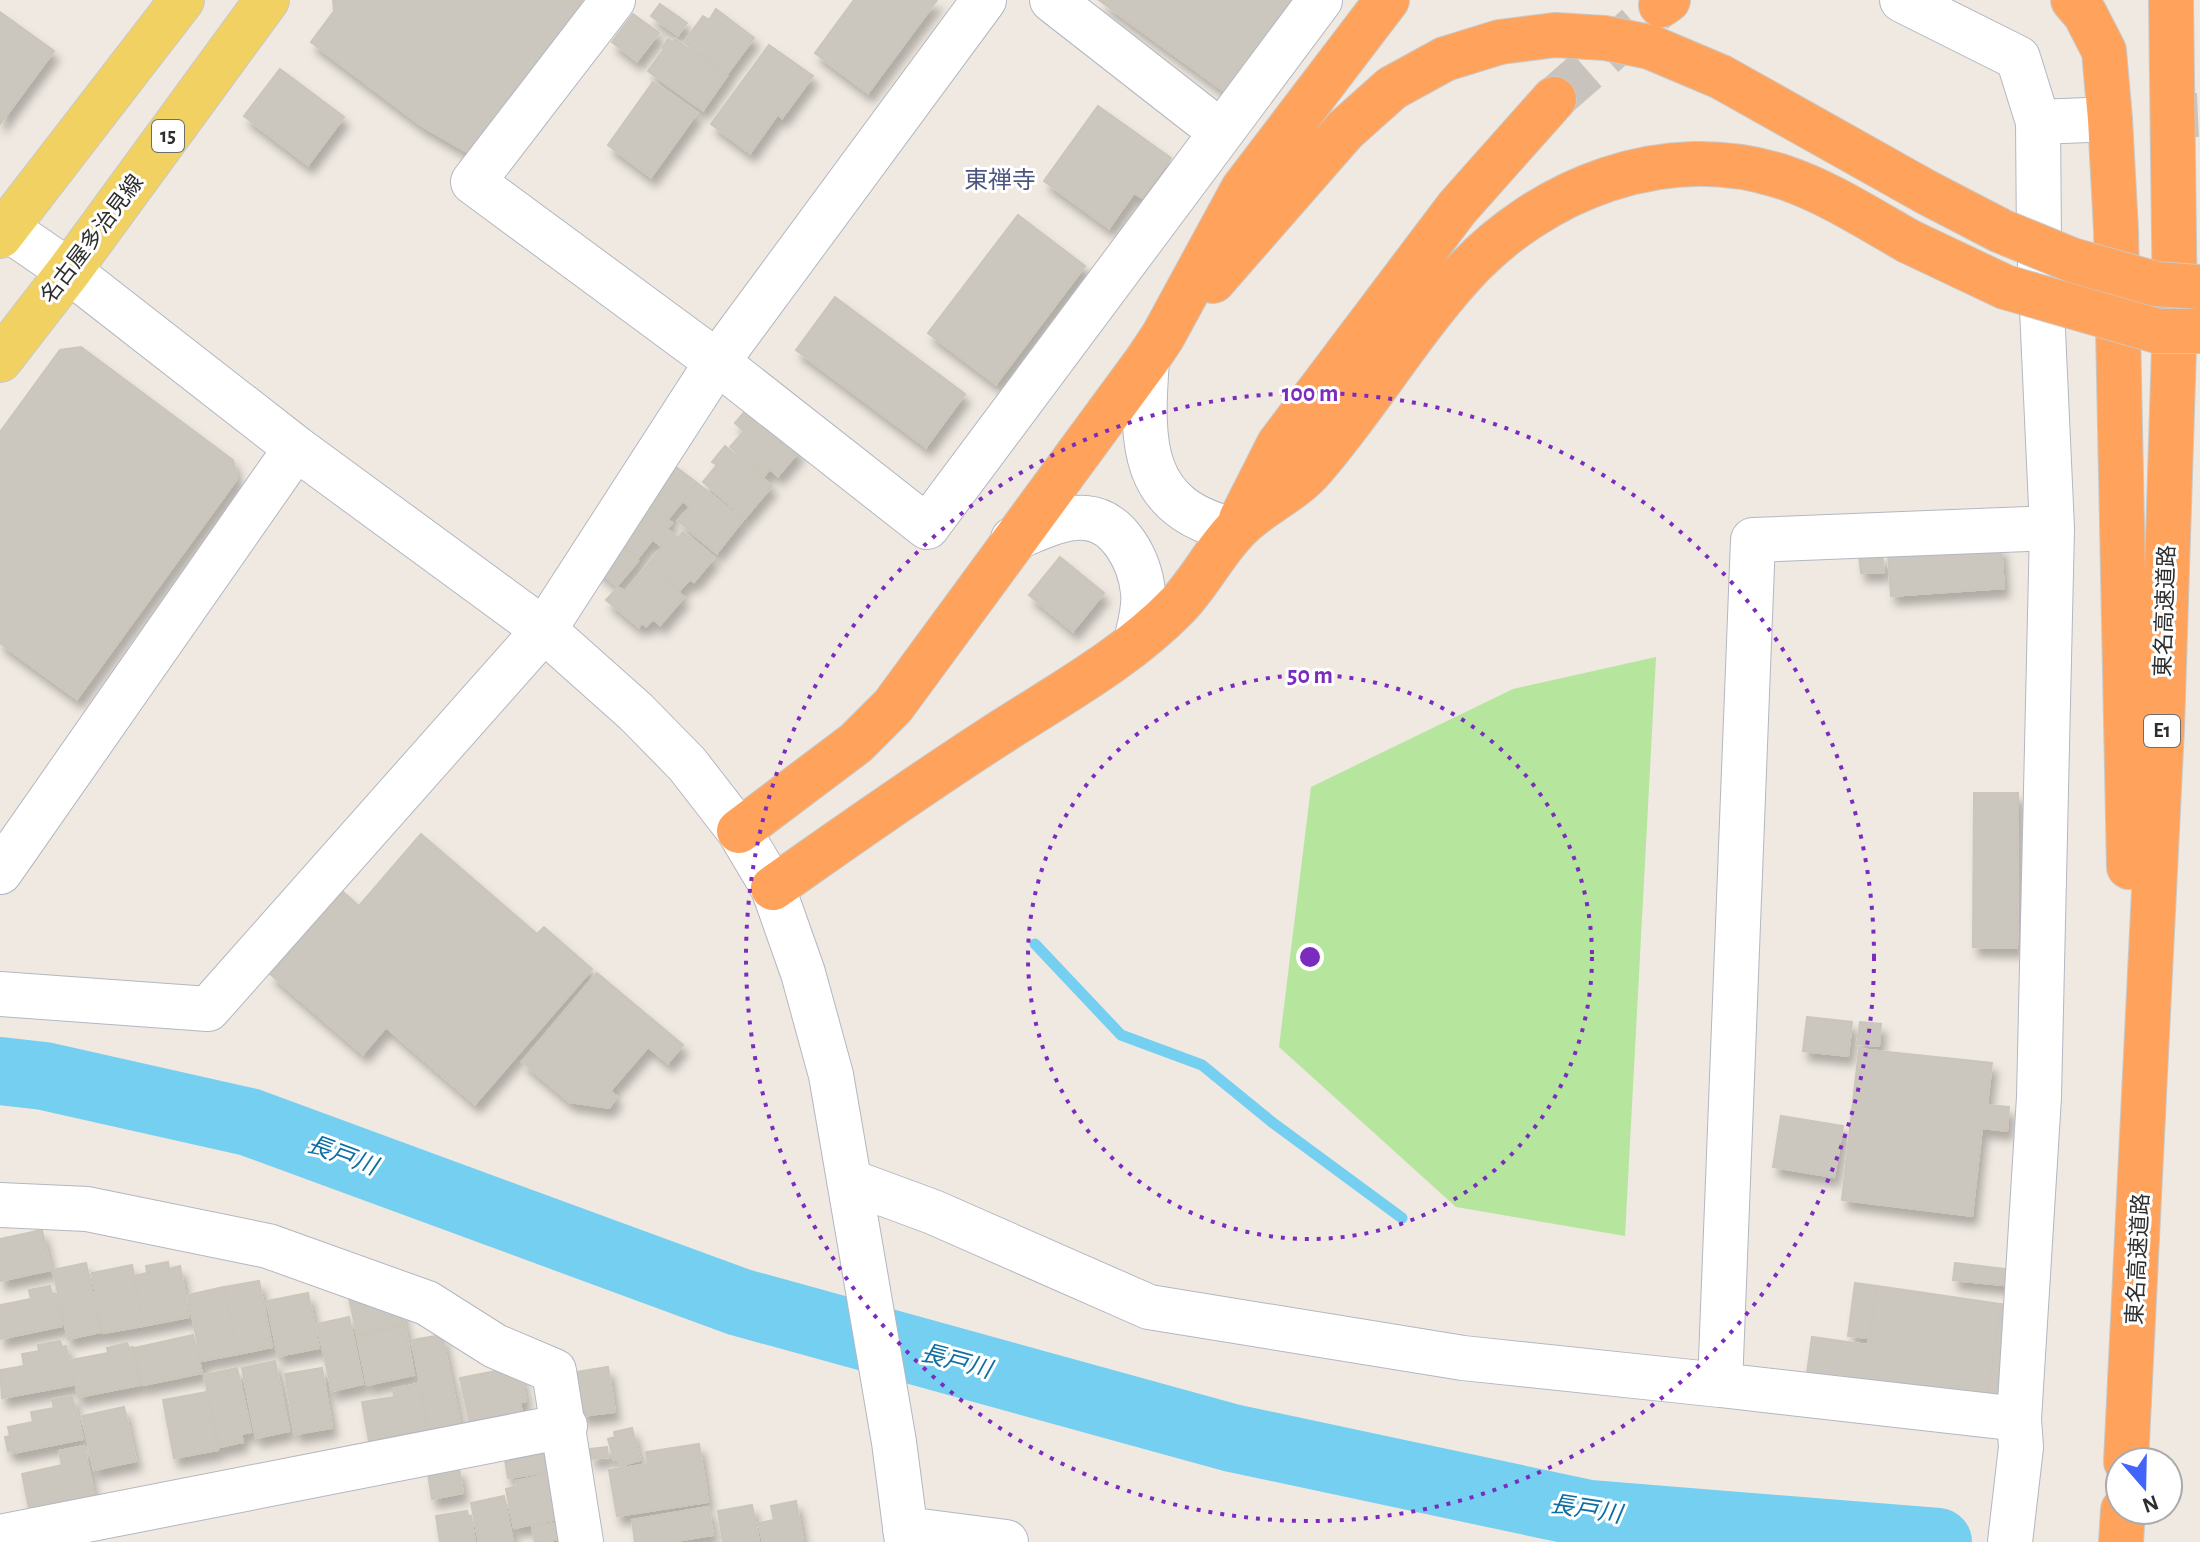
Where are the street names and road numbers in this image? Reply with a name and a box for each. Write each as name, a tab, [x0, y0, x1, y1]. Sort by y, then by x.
road number: 15	[152, 120, 184, 152]
street label: 名古屋多治見線	[36, 170, 147, 307]
street label: 東名高速道路	[2151, 545, 2178, 677]
road number: E1	[2144, 715, 2180, 747]
street label: 東名高速道路	[2123, 1192, 2152, 1325]

